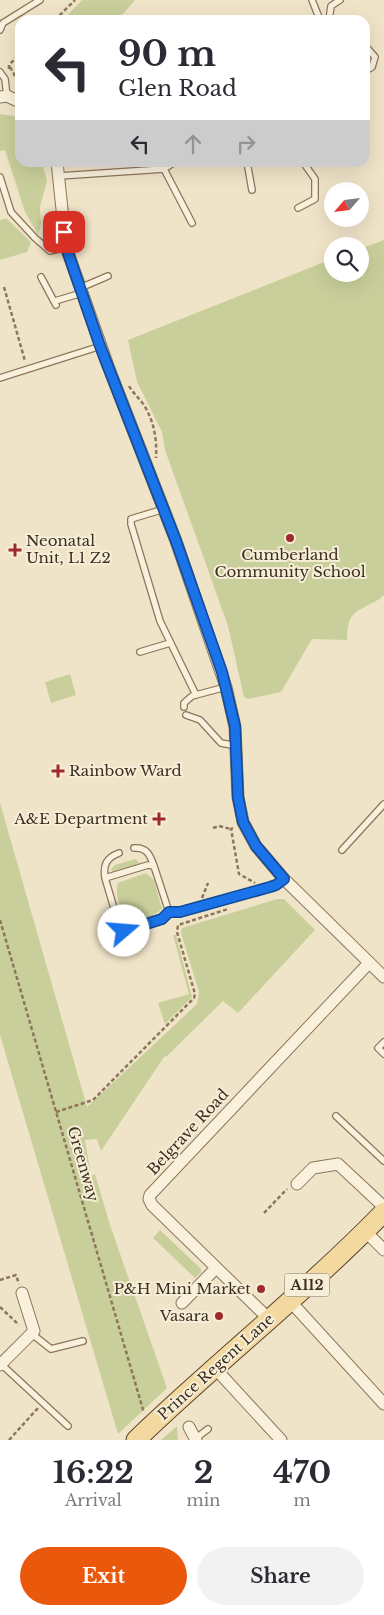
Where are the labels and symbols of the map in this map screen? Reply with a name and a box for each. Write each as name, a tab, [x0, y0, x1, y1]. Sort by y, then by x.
north arrow	[324, 182, 369, 228]
pin	[43, 211, 85, 253]
place label: Neonatal Unit, L1 Z2	[26, 531, 111, 567]
marker: Cumberland Community School	[284, 532, 296, 544]
marker: Neonatal Unit, L1 Z2	[8, 543, 22, 557]
place label: Cumberland Community School	[214, 545, 366, 581]
place label: Rainbow Ward	[69, 761, 182, 780]
marker: Rainbow Ward	[51, 764, 65, 778]
place label: A&E Department	[13, 809, 148, 828]
marker: A&E Department	[152, 812, 166, 826]
position arrow	[97, 904, 149, 956]
street label: Belgrave Road	[143, 1085, 232, 1179]
street label: Greenway	[64, 1124, 103, 1204]
road number: A112	[284, 1274, 330, 1296]
place label: P&H Mini Market	[114, 1279, 251, 1298]
marker: P&H Mini Market	[255, 1283, 267, 1295]
place label: Vasara	[159, 1306, 210, 1325]
street label: Prince Regent Lane	[154, 1309, 278, 1424]
marker: Vasara	[213, 1310, 225, 1322]

